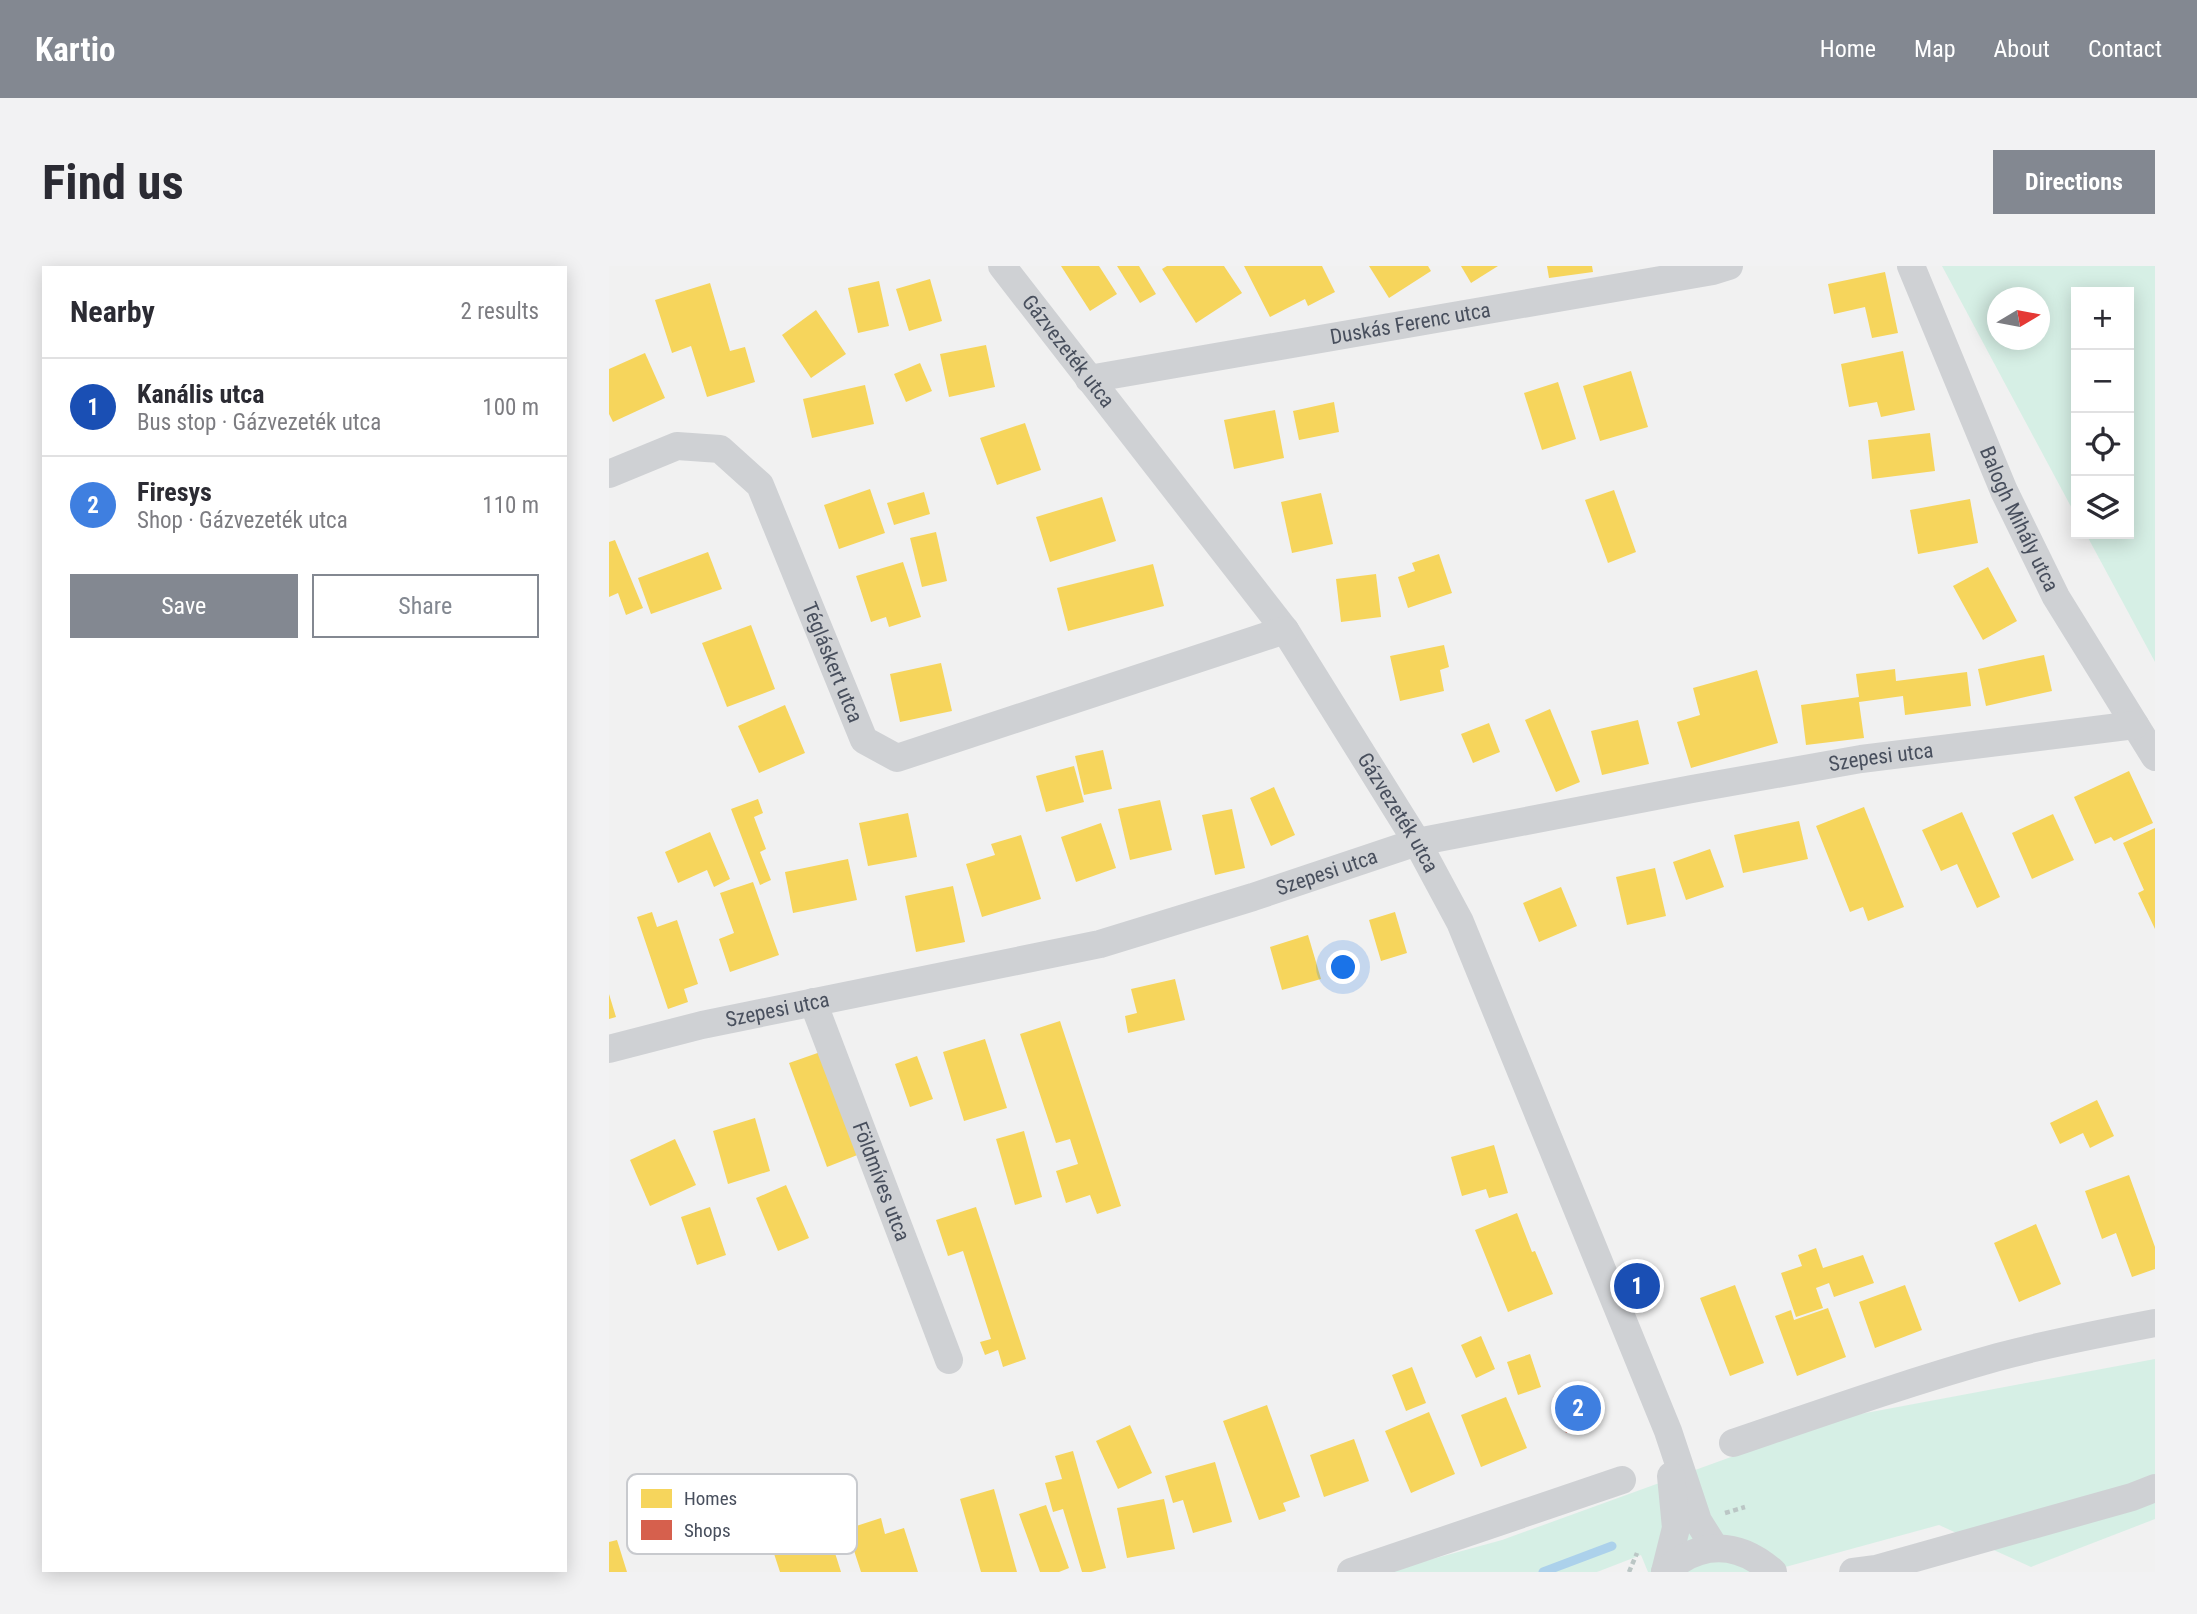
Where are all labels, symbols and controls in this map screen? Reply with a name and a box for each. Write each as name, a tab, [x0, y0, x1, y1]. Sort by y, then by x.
text: Kartio	[35, 30, 115, 69]
text: Home	[1820, 35, 1876, 63]
text: Map	[1914, 35, 1956, 63]
text: About	[1994, 35, 2050, 63]
text: Contact	[2088, 35, 2162, 63]
button: Directions	[1993, 150, 2155, 214]
text: Find us	[42, 154, 184, 211]
north arrow	[1987, 287, 2050, 350]
map controls	[2071, 287, 2134, 539]
button: +	[2071, 287, 2134, 350]
street label: Gázvezeték utca	[1017, 290, 1119, 412]
text: Nearby	[70, 294, 155, 329]
text: 2 results	[461, 298, 539, 325]
street label: Duskás Ferenc utca	[1328, 298, 1492, 349]
button: −	[2071, 350, 2134, 413]
text: Kanális utca	[137, 379, 265, 409]
text: 1	[87, 394, 99, 421]
text: 100 m	[482, 394, 539, 421]
text: Bus stop · Gázvezeték utca	[137, 409, 381, 436]
button: locate	[2071, 413, 2134, 476]
street label: Balogh Mihály utca	[1975, 443, 2063, 595]
button: layers	[2071, 476, 2134, 539]
text: Firesys	[137, 477, 212, 507]
text: 2	[87, 492, 99, 519]
text: 110 m	[482, 492, 539, 519]
text: Shop · Gázvezeték utca	[137, 507, 348, 534]
button: Save	[70, 574, 298, 638]
button: Share	[312, 574, 539, 638]
street label: Tégláskert utca	[797, 599, 868, 726]
street label: Szepesi utca	[1827, 738, 1935, 777]
street label: Gázvezeték utca	[1353, 748, 1443, 877]
street label: Szepesi utca	[1273, 844, 1380, 900]
your location	[1326, 950, 1360, 984]
street label: Szepesi utca	[723, 987, 831, 1032]
street label: Földmíves utca	[848, 1118, 915, 1245]
pin: 1	[1614, 1260, 1660, 1312]
pin: 2	[1555, 1382, 1601, 1434]
legend	[627, 1474, 857, 1554]
text: Homes	[684, 1487, 737, 1510]
text: Shops	[684, 1519, 731, 1542]

